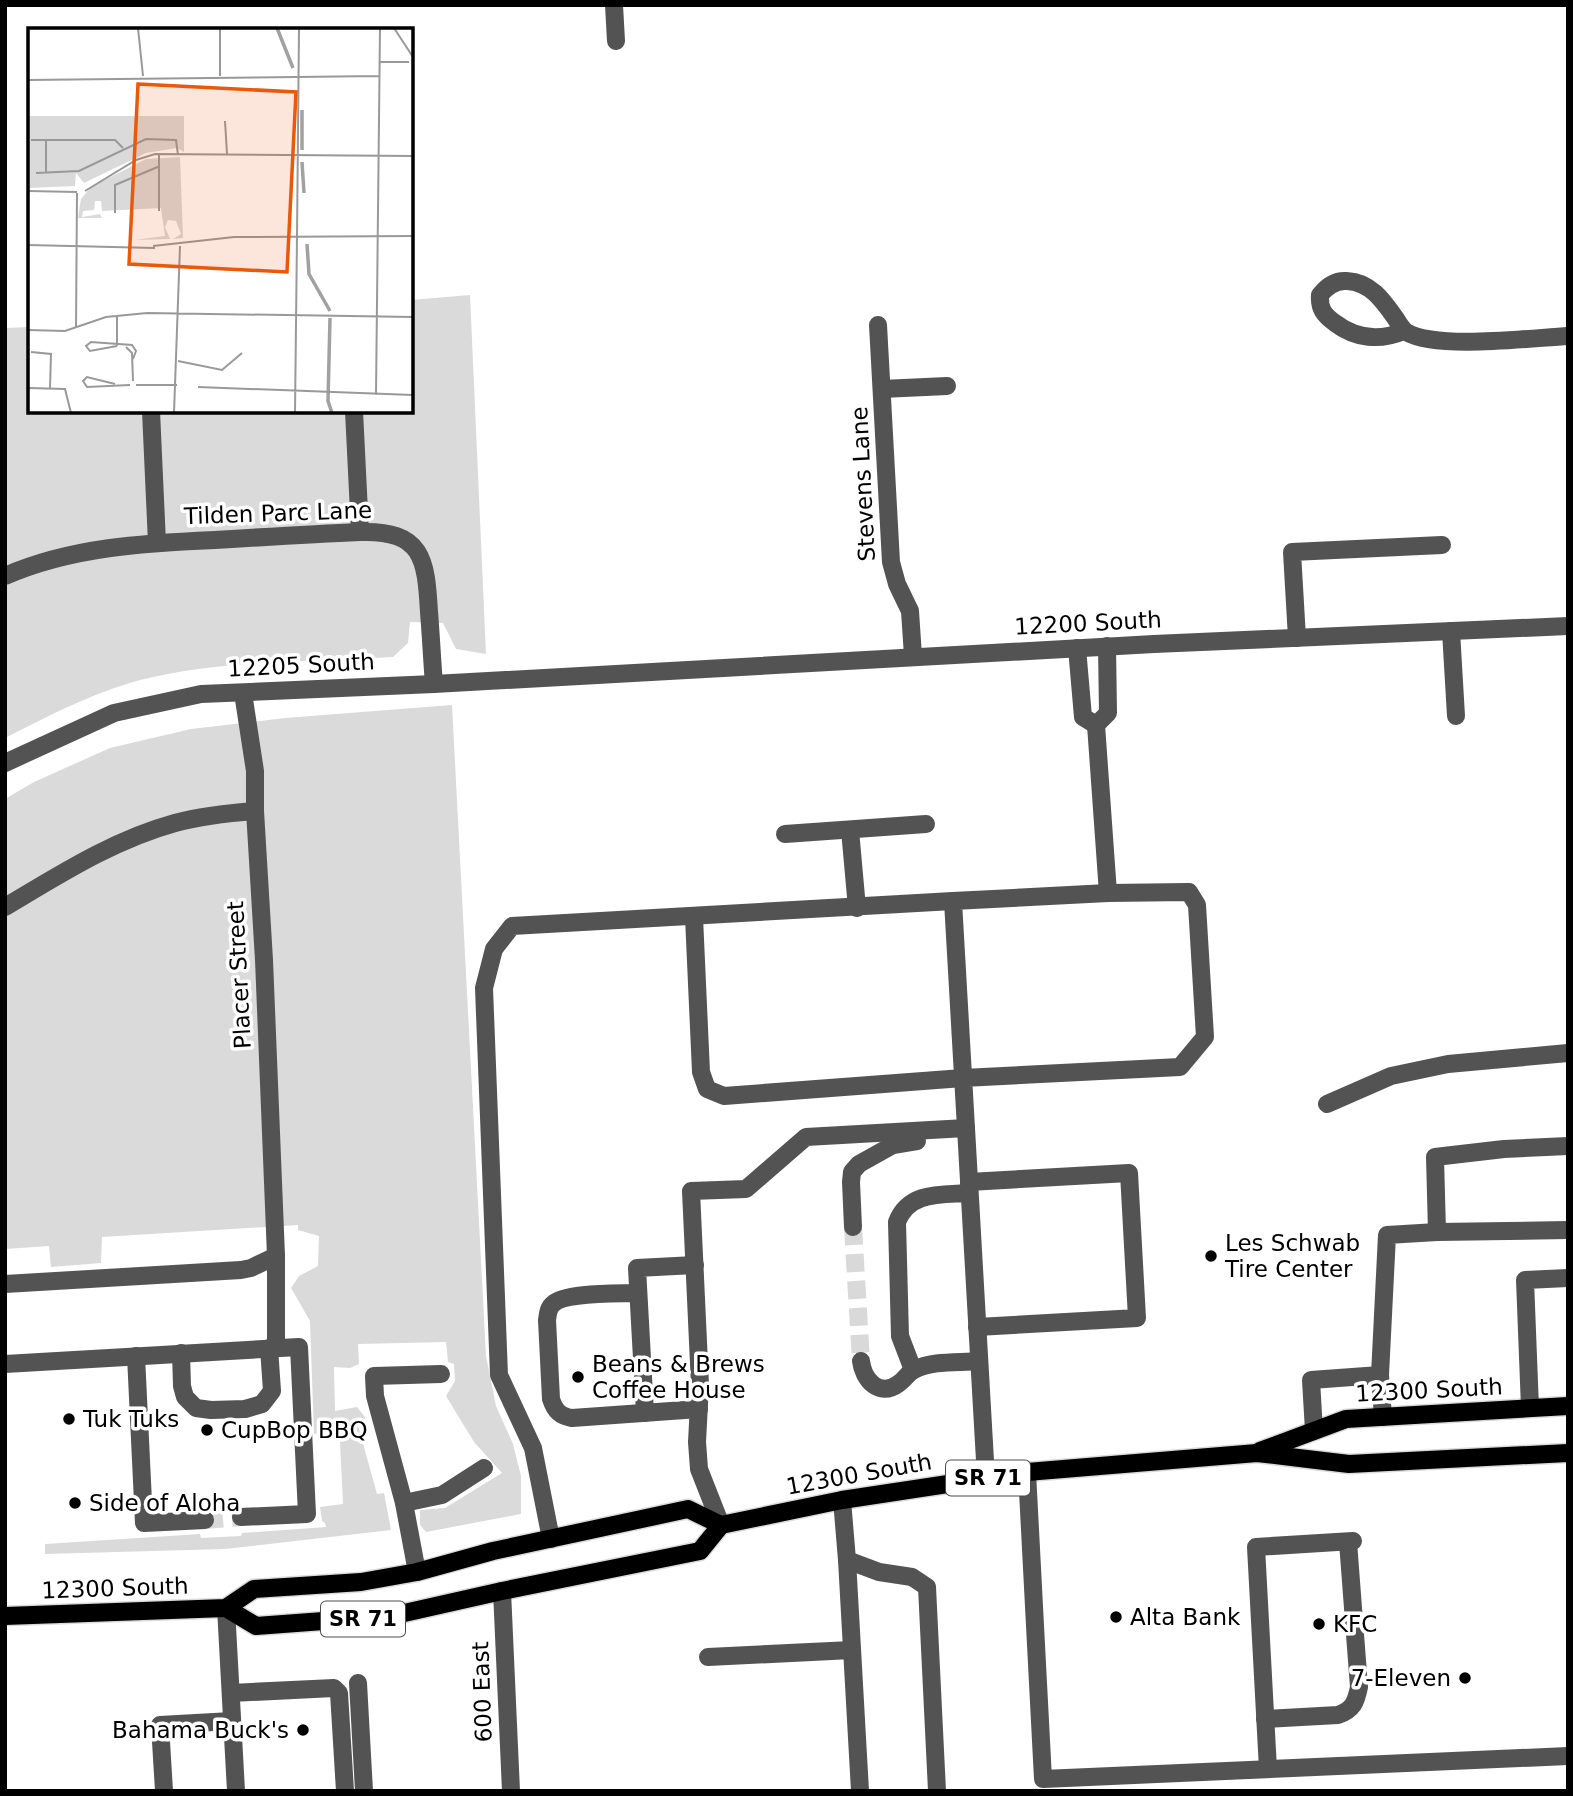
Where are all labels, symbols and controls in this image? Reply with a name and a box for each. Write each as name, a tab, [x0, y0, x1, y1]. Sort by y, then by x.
inset map	[28, 28, 413, 413]
street label: Stevens Lane	[846, 406, 880, 562]
street label: Tilden Parc Lane	[182, 497, 373, 529]
street label: 12200 South	[1014, 606, 1162, 640]
street label: 12205 South	[227, 648, 375, 682]
street label: Placer Street	[222, 901, 256, 1049]
place label: Les Schwab Tire Center	[1224, 1230, 1360, 1282]
marker: Les Schwab Tire Center	[1203, 1248, 1219, 1264]
place label: Beans & Brews Coffee House	[592, 1351, 765, 1403]
marker: Beans & Brews Coffee House	[570, 1369, 586, 1385]
street label: 12300 South	[1355, 1373, 1503, 1407]
place label: Tuk Tuks	[82, 1406, 179, 1432]
marker: Tuk Tuks	[61, 1411, 77, 1427]
place label: CupBop BBQ	[221, 1417, 368, 1443]
marker: CupBop BBQ	[199, 1422, 215, 1438]
street label: 12300 South	[784, 1448, 934, 1500]
road number: SR 71	[946, 1460, 1030, 1496]
place label: Side of Aloha	[89, 1490, 240, 1516]
marker: Side of Aloha	[67, 1495, 83, 1511]
street label: 12300 South	[41, 1572, 189, 1604]
road number: SR 71	[321, 1602, 405, 1636]
place label: Alta Bank	[1130, 1604, 1241, 1630]
marker: Alta Bank	[1108, 1609, 1124, 1625]
place label: KFC	[1333, 1611, 1377, 1637]
marker: KFC	[1311, 1616, 1327, 1632]
street label: 600 East	[467, 1641, 497, 1743]
place label: 7-Eleven	[1351, 1665, 1451, 1691]
marker: 7-Eleven	[1457, 1670, 1473, 1686]
place label: Bahama Buck's	[112, 1717, 289, 1743]
marker: Bahama Buck's	[295, 1722, 311, 1738]

